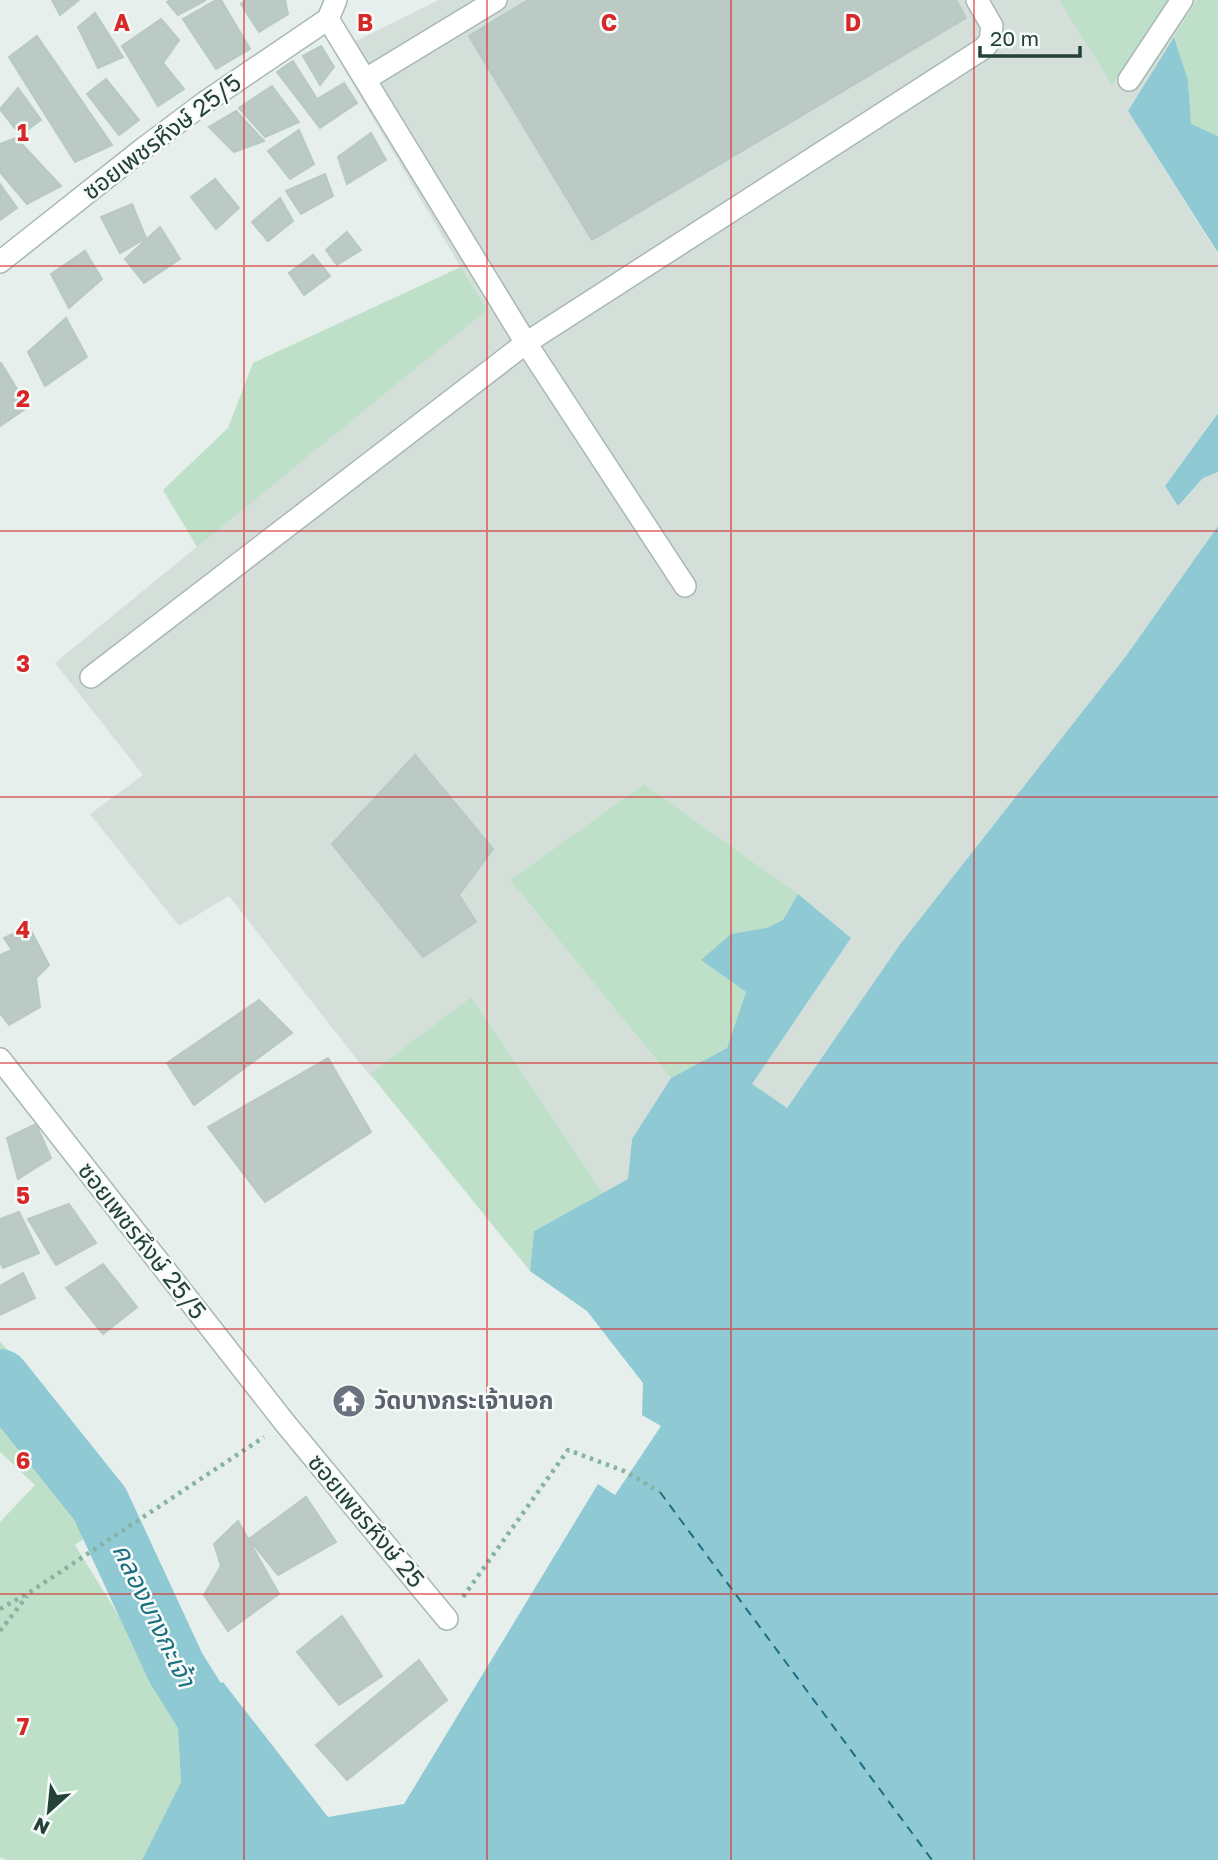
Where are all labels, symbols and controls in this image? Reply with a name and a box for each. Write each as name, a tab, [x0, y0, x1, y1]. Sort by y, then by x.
text: A	[114, 8, 131, 36]
text: B	[357, 8, 373, 36]
text: C	[601, 8, 617, 36]
text: D	[845, 8, 861, 36]
scale bar	[980, 14, 1080, 58]
text: 20 m	[990, 25, 1039, 51]
street label: ซอยเพชรหึงษ์ 25/5	[76, 67, 246, 205]
text: 1	[17, 118, 29, 146]
text: 2	[16, 384, 30, 412]
text: 3	[16, 649, 30, 677]
text: 4	[16, 915, 30, 943]
street label: ซอยเพชรหึงษ์ 25/5	[73, 1156, 213, 1324]
text: 5	[16, 1181, 30, 1209]
temple icon: วัดบางกระเจ้านอก	[330, 1382, 368, 1420]
place label: วัดบางกระเจ้านอก	[374, 1385, 554, 1414]
text: 6	[16, 1446, 30, 1474]
street label: ซอยเพชรหึงษ์ 25	[303, 1447, 432, 1593]
water label: คลองบางกะเจ้า	[106, 1538, 203, 1693]
text: 7	[17, 1712, 29, 1740]
north arrow	[14, 1776, 84, 1846]
text: N	[29, 1813, 53, 1840]

